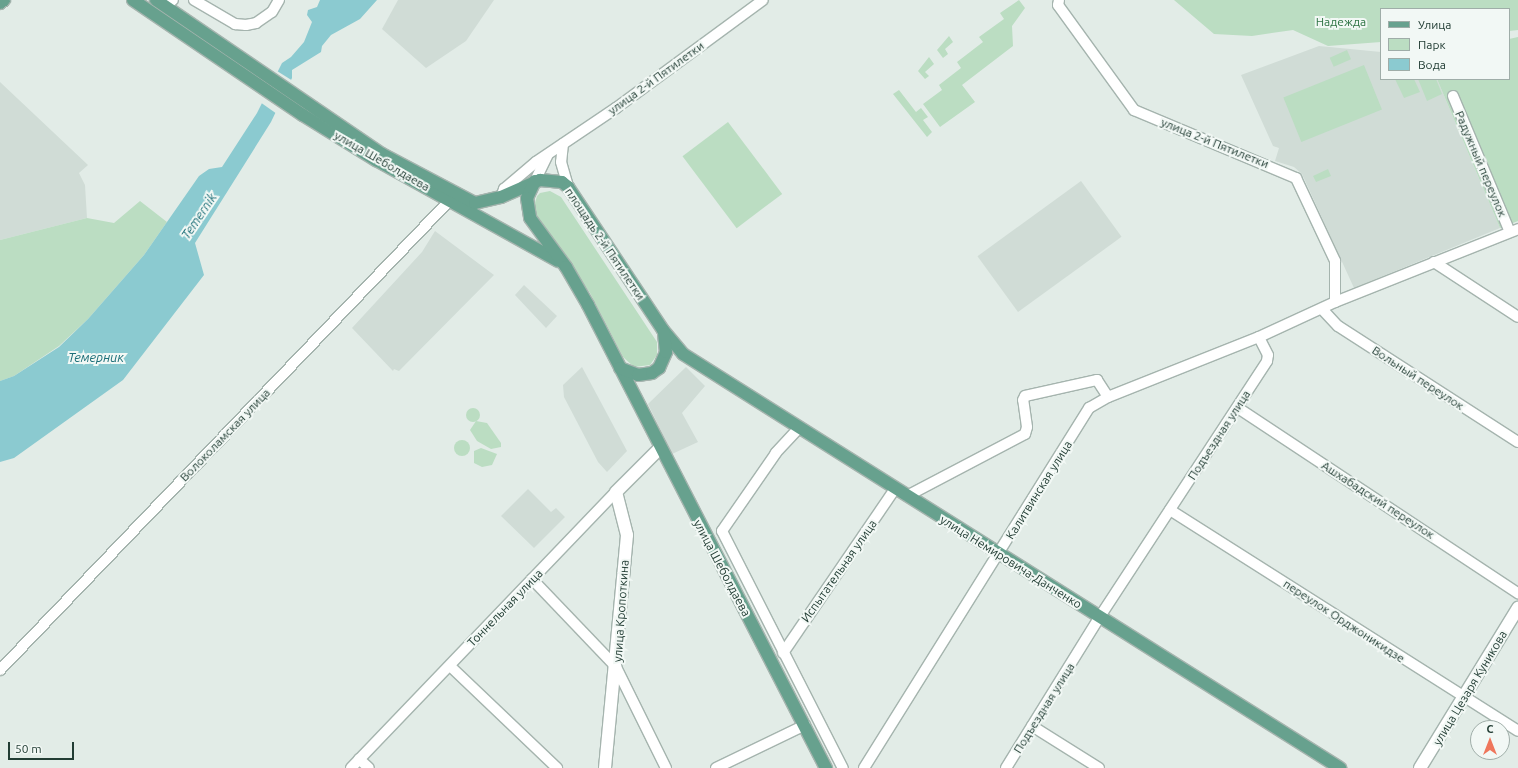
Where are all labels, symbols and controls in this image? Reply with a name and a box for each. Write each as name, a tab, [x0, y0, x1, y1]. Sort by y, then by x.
legend	[1380, 8, 1510, 80]
park label: Надежда	[1316, 15, 1366, 29]
text: Улица	[1418, 18, 1451, 31]
street label: улица 2-й Пятилетки	[605, 38, 707, 118]
text: Парк	[1418, 38, 1446, 51]
text: Вода	[1418, 58, 1446, 71]
street label: Радужный переулок	[1452, 109, 1510, 219]
street label: улица 2-й Пятилетки	[1159, 115, 1271, 171]
street label: улица Шеболдаева	[332, 128, 432, 194]
street label: площадь 2-й Пятилетки	[562, 185, 648, 303]
water label: Temernik	[178, 190, 220, 242]
street label: Вольный переулок	[1369, 343, 1467, 413]
water label: Темерник	[68, 349, 124, 365]
street label: Волоколамская улица	[177, 386, 273, 484]
street label: Подъездная улица	[1185, 387, 1253, 483]
street label: Калитвинская улица	[1003, 438, 1075, 542]
street label: Ашхабадский переулок	[1319, 458, 1437, 542]
street label: улица Немировича-Данченко	[937, 512, 1085, 612]
street label: улица Шеболдаева	[690, 517, 754, 619]
street label: Испытательная улица	[798, 517, 880, 625]
street label: улица Кропоткина	[610, 559, 632, 663]
street label: Тоннельная улица	[464, 566, 546, 650]
street label: переулок Орджоникидзе	[1281, 576, 1407, 666]
street label: улица Цезаря Куникова	[1430, 628, 1510, 748]
street label: Подъездная улица	[1010, 660, 1078, 756]
north arrow	[1470, 720, 1510, 760]
text: С	[1486, 723, 1494, 735]
scale bar	[10, 734, 76, 760]
text: 50 m	[15, 742, 42, 755]

